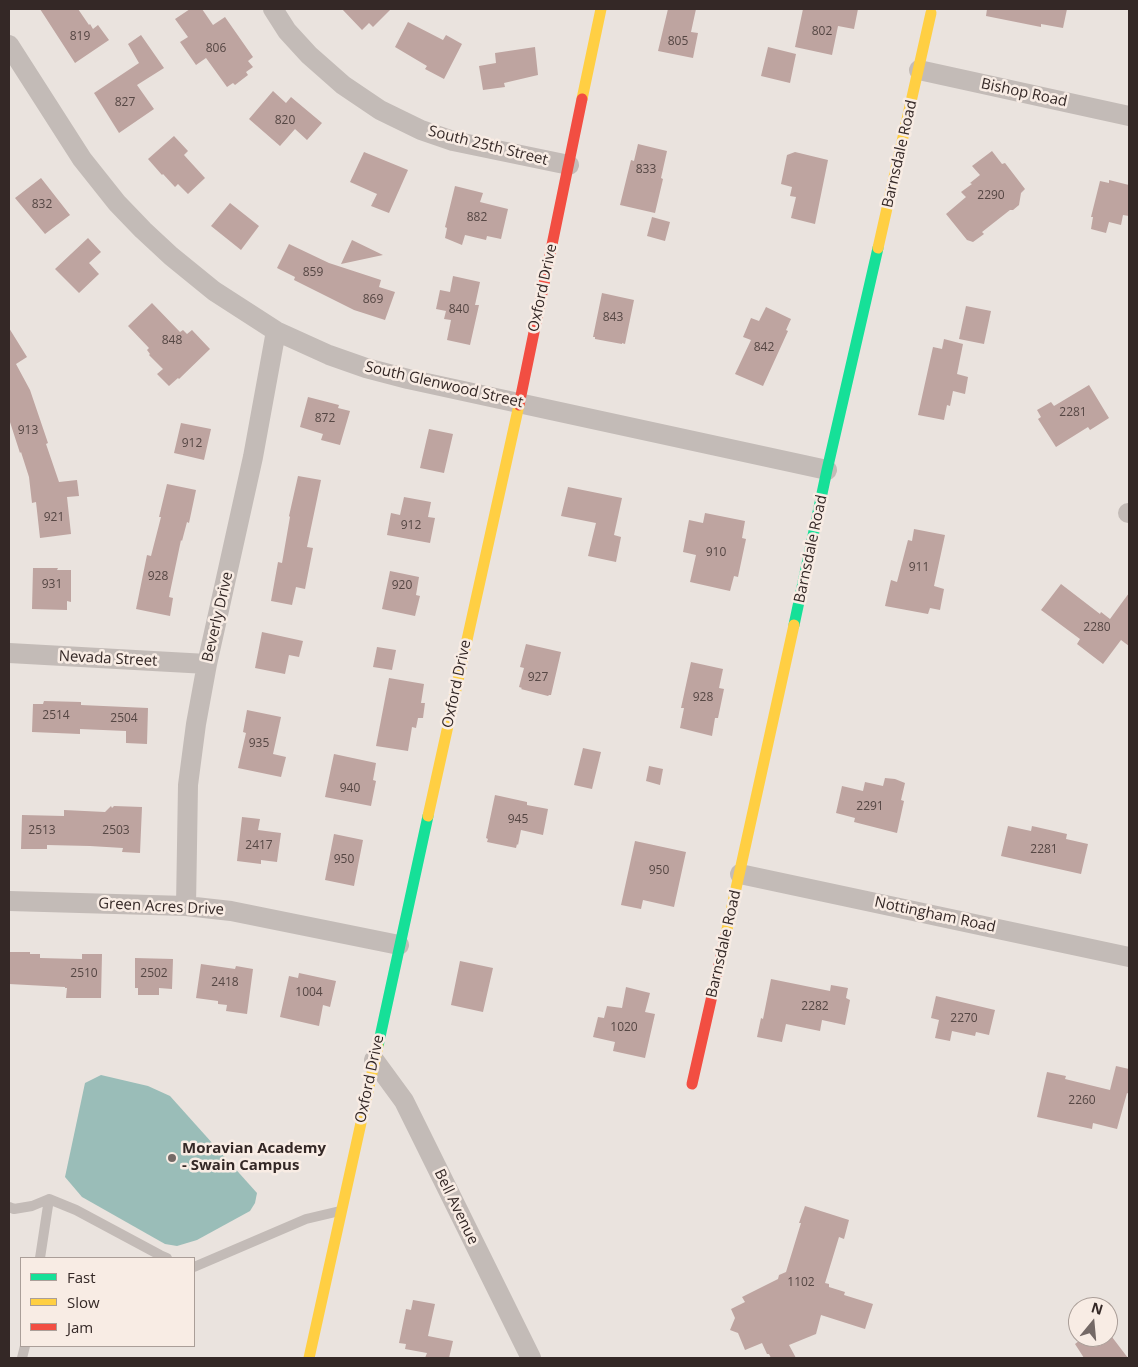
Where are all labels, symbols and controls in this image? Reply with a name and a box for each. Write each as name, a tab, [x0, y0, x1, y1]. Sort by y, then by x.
house number: 802	[812, 25, 832, 39]
house number: 819	[70, 30, 90, 44]
house number: 805	[668, 35, 688, 49]
house number: 806	[206, 42, 226, 56]
street label: Bishop Road	[979, 75, 1069, 111]
house number: 827	[115, 96, 135, 110]
street label: Barnsdale Road	[879, 98, 921, 210]
house number: 820	[275, 114, 295, 128]
street label: South 25th Street	[426, 122, 550, 170]
house number: 833	[636, 163, 656, 177]
house number: 2290	[977, 189, 1005, 203]
house number: 832	[32, 198, 52, 212]
house number: 882	[467, 211, 487, 225]
street label: Oxford Drive	[525, 242, 561, 334]
house number: 859	[303, 266, 323, 280]
house number: 869	[363, 293, 383, 307]
house number: 840	[449, 303, 469, 317]
house number: 843	[603, 311, 623, 325]
house number: 848	[162, 334, 182, 348]
house number: 842	[754, 341, 774, 355]
street label: South Glenwood Street	[363, 358, 525, 412]
house number: 2281	[1059, 406, 1087, 420]
house number: 872	[315, 412, 335, 426]
house number: 913	[18, 424, 38, 438]
house number: 912	[182, 437, 202, 451]
street label: Barnsdale Road	[791, 493, 831, 605]
house number: 921	[44, 511, 64, 525]
house number: 912	[401, 519, 421, 533]
house number: 910	[706, 546, 726, 560]
house number: 911	[909, 561, 929, 575]
house number: 928	[148, 570, 168, 584]
street label: Beverly Drive	[199, 570, 237, 664]
house number: 931	[42, 578, 62, 592]
house number: 920	[392, 579, 412, 593]
house number: 2280	[1083, 621, 1111, 635]
street label: Oxford Drive	[439, 638, 475, 730]
street label: Nevada Street	[58, 647, 158, 671]
house number: 927	[528, 671, 548, 685]
house number: 928	[693, 691, 713, 705]
house number: 2514	[42, 709, 70, 723]
house number: 2504	[110, 712, 138, 726]
house number: 935	[249, 737, 269, 751]
house number: 940	[340, 782, 360, 796]
house number: 2291	[856, 800, 884, 814]
house number: 945	[508, 813, 528, 827]
house number: 2513	[28, 824, 56, 838]
house number: 2503	[102, 824, 130, 838]
house number: 2417	[245, 839, 273, 853]
house number: 2281	[1030, 843, 1058, 857]
house number: 950	[334, 853, 354, 867]
house number: 950	[649, 864, 669, 878]
street label: Barnsdale Road	[703, 888, 745, 1000]
street label: Nottingham Road	[873, 893, 997, 937]
street label: Green Acres Drive	[98, 895, 224, 919]
house number: 2510	[70, 967, 98, 981]
house number: 2502	[140, 967, 168, 981]
house number: 2418	[211, 976, 239, 990]
house number: 1004	[295, 986, 323, 1000]
house number: 2282	[801, 1000, 829, 1014]
house number: 2270	[950, 1012, 978, 1026]
house number: 1020	[610, 1021, 638, 1035]
street label: Oxford Drive	[352, 1033, 388, 1125]
house number: 2260	[1068, 1094, 1096, 1108]
place label: Moravian Academy - Swain Campus	[182, 1140, 326, 1175]
marker: Moravian Academy - Swain Campus	[166, 1152, 178, 1164]
street label: Bell Avenue	[430, 1166, 482, 1248]
legend	[20, 1257, 195, 1347]
text: Fast	[67, 1267, 96, 1287]
house number: 1102	[787, 1276, 815, 1290]
text: Slow	[67, 1292, 100, 1312]
north arrow	[1068, 1297, 1118, 1347]
text: N	[1089, 1297, 1105, 1319]
text: Jam	[67, 1317, 93, 1337]

